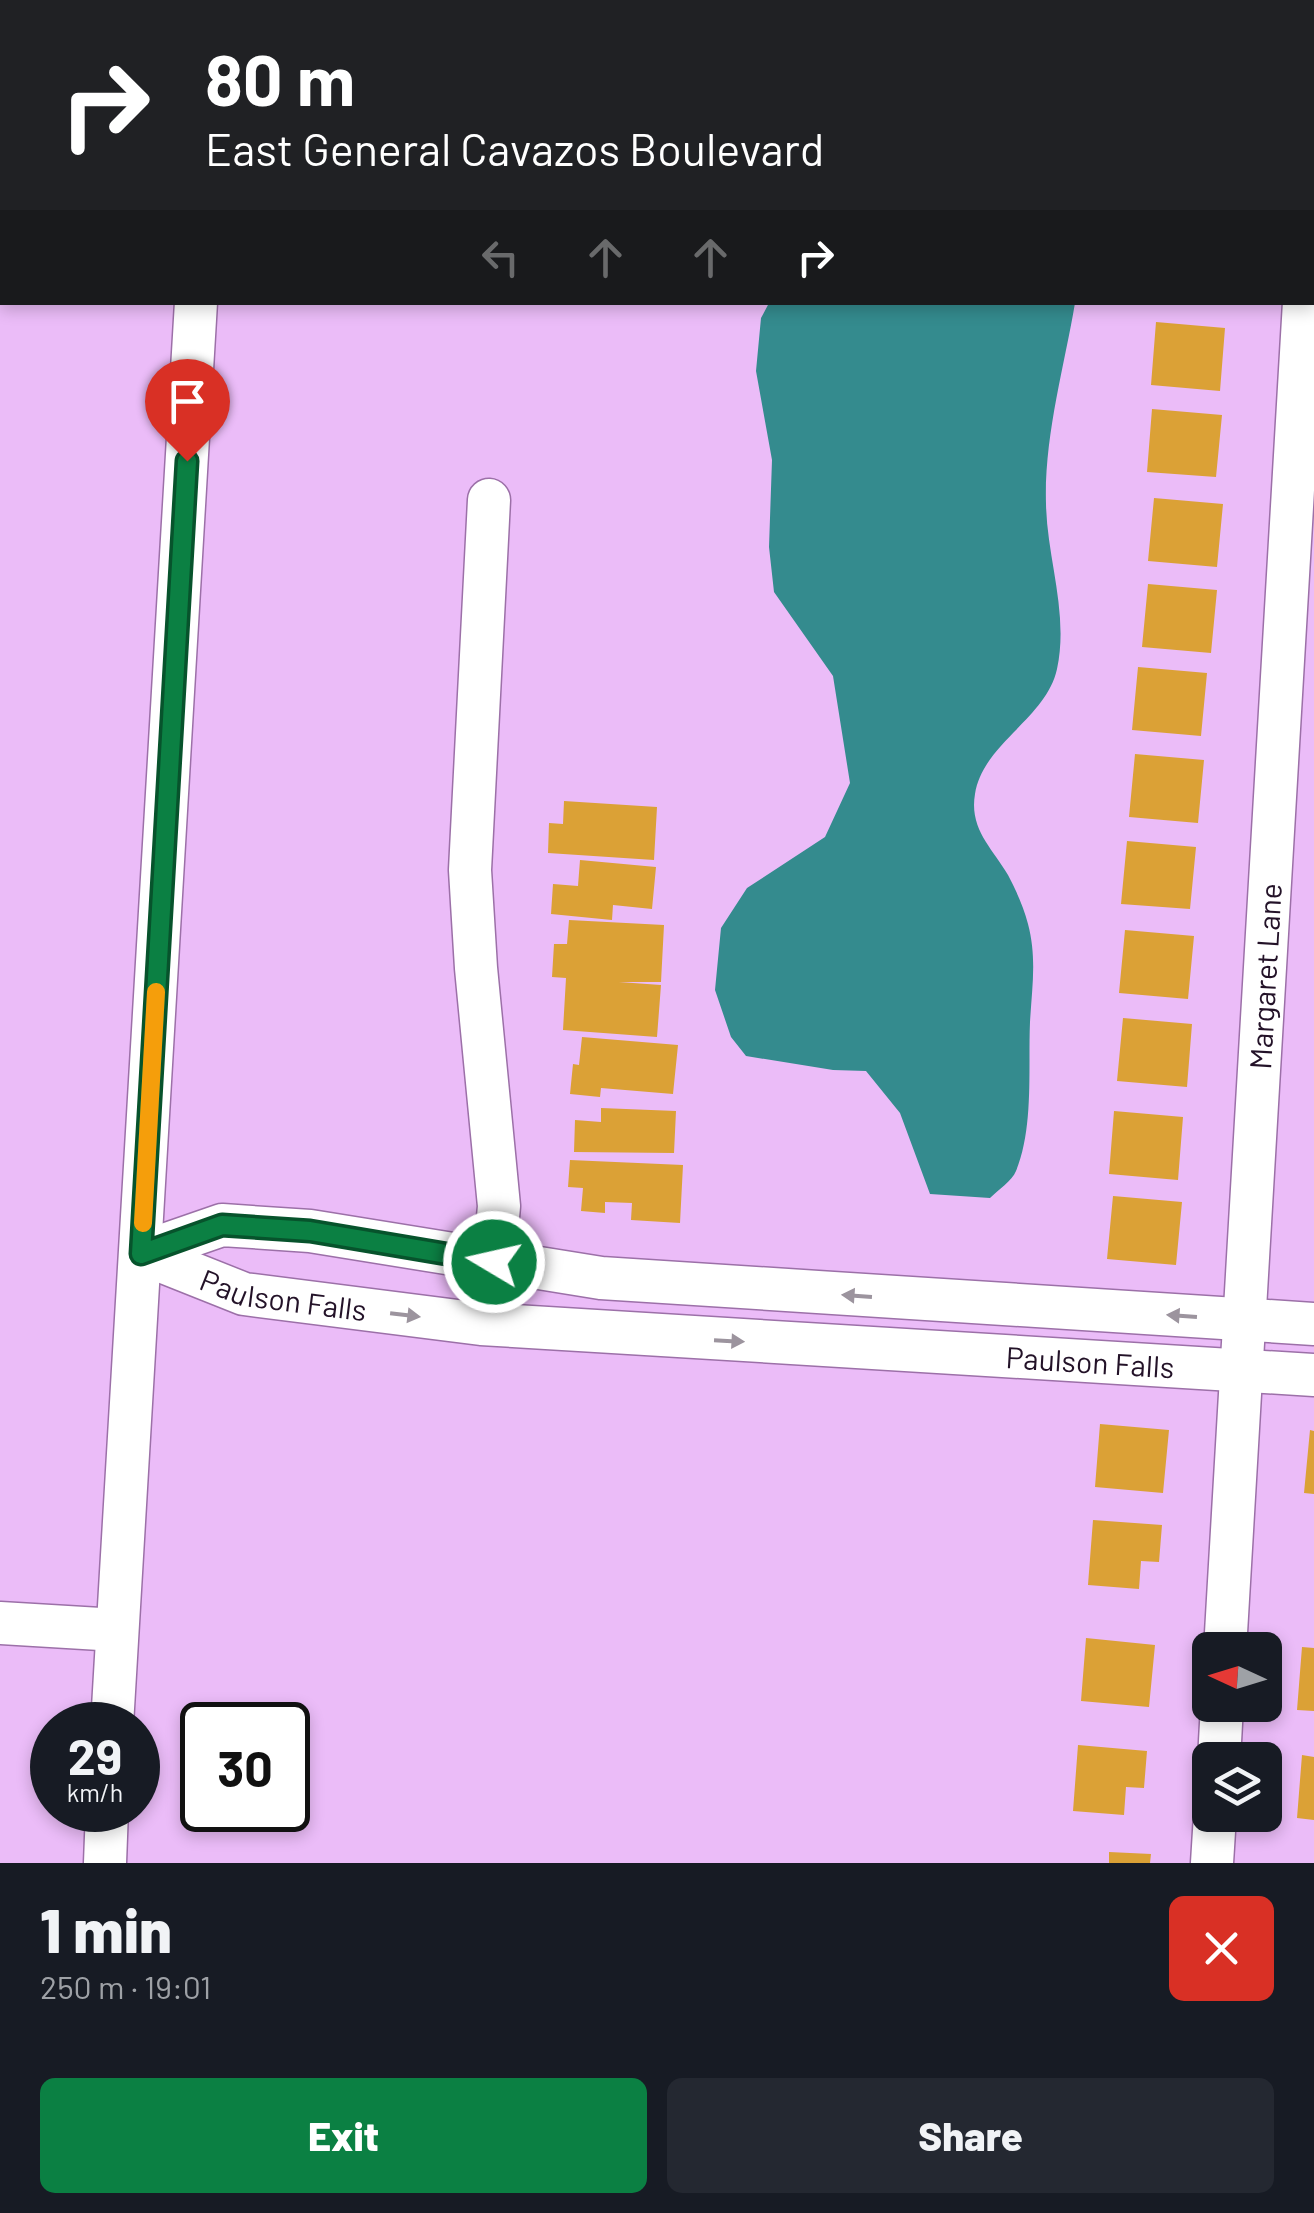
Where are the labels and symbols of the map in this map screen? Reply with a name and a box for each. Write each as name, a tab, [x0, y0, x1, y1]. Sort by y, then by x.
pin	[145, 359, 230, 462]
street label: Margaret Lane	[1241, 882, 1288, 1070]
position arrow	[442, 1210, 546, 1314]
street label: Paulson Falls	[195, 1261, 369, 1327]
one-way arrow	[841, 1287, 873, 1303]
one-way arrow	[389, 1307, 421, 1323]
one-way arrow	[1165, 1308, 1197, 1324]
one-way arrow	[713, 1333, 745, 1349]
street label: Paulson Falls	[1005, 1338, 1175, 1384]
north arrow	[1192, 1632, 1282, 1722]
speed limit sign: 30	[180, 1702, 310, 1832]

